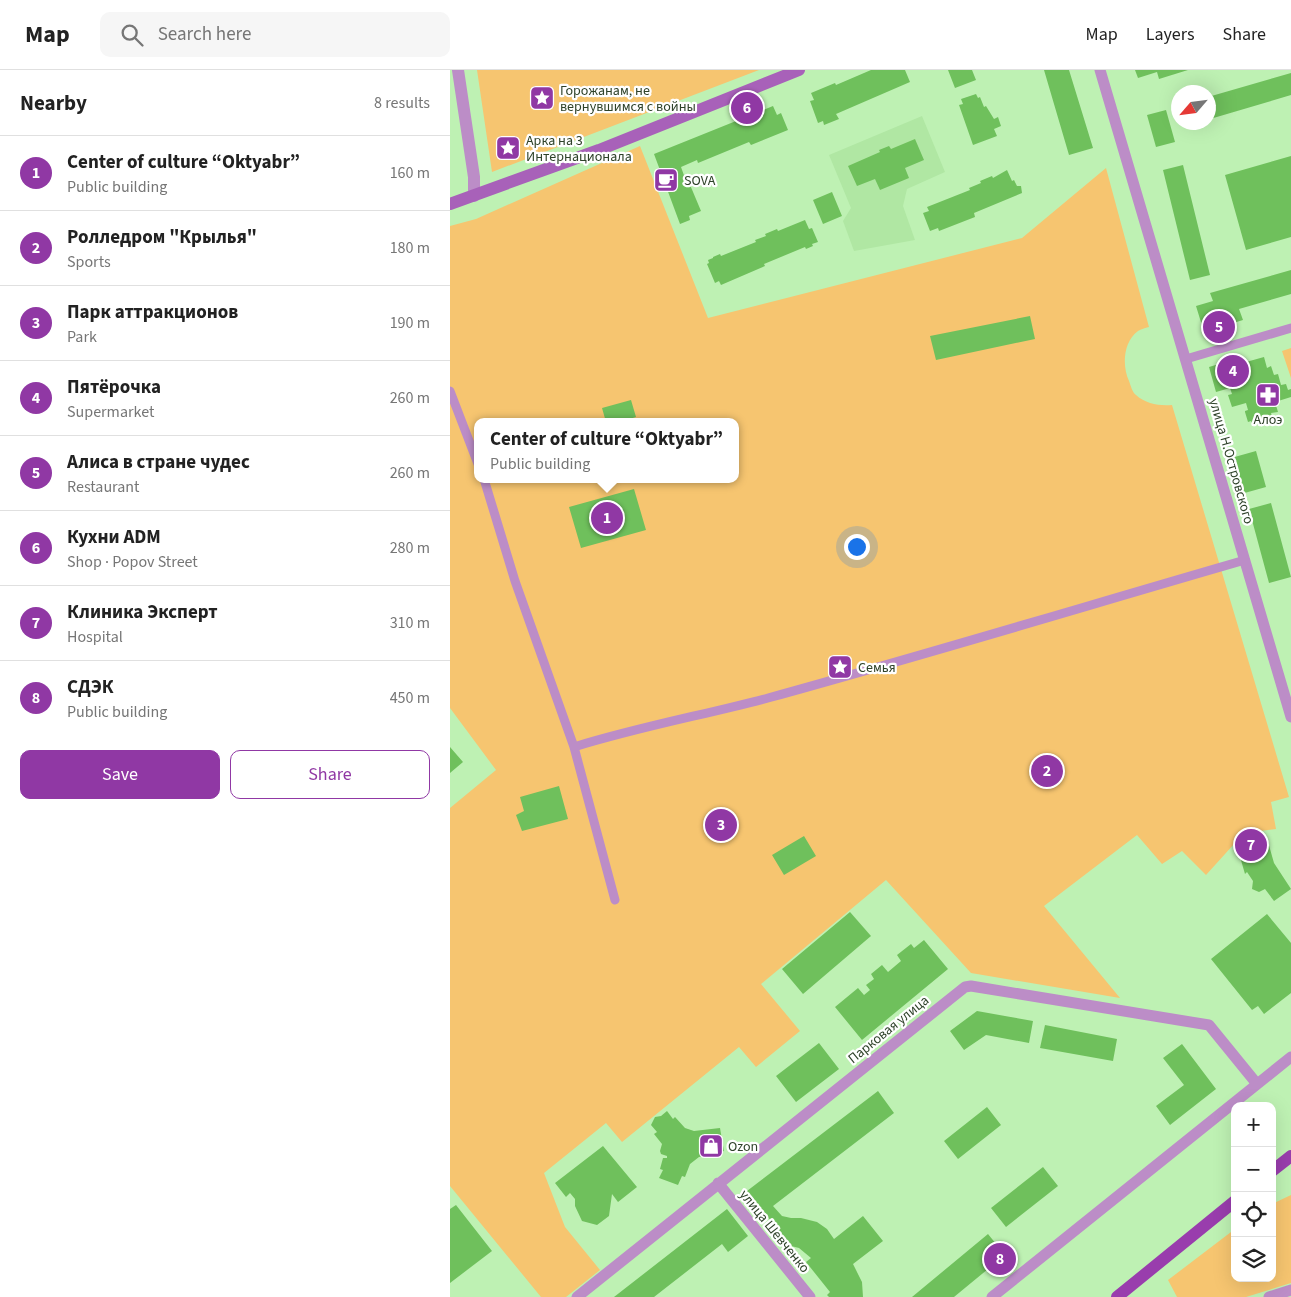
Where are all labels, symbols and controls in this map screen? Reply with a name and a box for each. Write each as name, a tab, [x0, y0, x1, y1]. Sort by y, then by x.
search box	[100, 12, 450, 57]
text: Map	[25, 17, 70, 52]
icon: search	[118, 21, 146, 49]
text: Search here	[158, 21, 251, 48]
text: Map	[1086, 22, 1118, 47]
text: Layers	[1146, 22, 1195, 47]
text: Share	[1223, 22, 1266, 47]
place label: Горожанам, не вернувшимся с войны	[560, 81, 696, 117]
place icon: Горожанам, не вернувшимся с войны	[529, 85, 555, 111]
north arrow	[1171, 85, 1216, 130]
text: Nearby	[20, 88, 87, 118]
pin: 6	[731, 89, 763, 127]
text: 8 results	[374, 92, 430, 114]
place label: Арка на 3 Интернационала	[526, 131, 632, 167]
place icon: Арка на 3 Интернационала	[495, 135, 521, 161]
text: Center of culture “Oktyabr”	[67, 149, 300, 176]
text: 1	[32, 162, 40, 184]
text: 160 m	[390, 162, 430, 184]
cafe icon: SOVA	[653, 167, 679, 193]
place label: SOVA	[684, 171, 716, 191]
text: Public building	[67, 176, 167, 198]
text: Ролледром "Крылья"	[67, 224, 257, 251]
text: 2	[32, 237, 40, 259]
text: 180 m	[390, 237, 430, 259]
text: Sports	[67, 251, 111, 273]
text: Парк аттракционов	[67, 299, 238, 326]
pin: 5	[1203, 308, 1235, 346]
text: 3	[32, 312, 40, 334]
text: 190 m	[390, 312, 430, 334]
text: Park	[67, 326, 97, 348]
pin: 4	[1217, 352, 1249, 390]
text: Пятёрочка	[67, 374, 161, 401]
pharmacy icon: Алоэ	[1255, 382, 1281, 408]
text: 4	[32, 387, 40, 409]
text: 260 m	[390, 387, 430, 409]
street label: улица Н.Островского	[1204, 396, 1259, 526]
text: Supermarket	[67, 401, 154, 423]
place label: Алоэ	[1253, 410, 1283, 430]
popup	[474, 418, 739, 483]
text: Center of culture “Oktyabr”	[490, 426, 723, 453]
text: Алиса в стране чудес	[67, 449, 250, 476]
text: Public building	[490, 453, 590, 475]
text: 5	[32, 462, 40, 484]
text: 260 m	[390, 462, 430, 484]
text: Restaurant	[67, 476, 140, 498]
pin: 1	[591, 499, 623, 537]
text: Кухни ADM	[67, 524, 161, 551]
your location	[844, 534, 870, 560]
text: 6	[32, 537, 40, 559]
text: 280 m	[390, 537, 430, 559]
text: Shop · Popov Street	[67, 551, 198, 573]
text: Клиника Эксперт	[67, 599, 218, 626]
text: 7	[32, 612, 40, 634]
text: 310 m	[390, 612, 430, 634]
text: Hospital	[67, 626, 123, 648]
place icon: Семья	[827, 654, 853, 680]
place label: Семья	[858, 658, 896, 678]
text: СДЭК	[67, 674, 114, 701]
text: 8	[32, 687, 40, 709]
text: 450 m	[390, 687, 430, 709]
text: Public building	[67, 701, 167, 723]
button: Save	[20, 750, 220, 799]
button: Share	[230, 750, 430, 799]
pin: 2	[1031, 752, 1063, 790]
pin: 3	[705, 806, 737, 844]
pin: 7	[1235, 826, 1267, 864]
street label: Парковая улица	[844, 991, 933, 1069]
map controls	[1231, 1102, 1276, 1282]
button: +	[1231, 1102, 1276, 1147]
shop icon: Ozon	[698, 1133, 724, 1159]
place label: Ozon	[728, 1137, 758, 1157]
button: −	[1231, 1147, 1276, 1192]
street label: улица Шевченко	[734, 1186, 814, 1278]
button: locate	[1231, 1192, 1276, 1237]
button: layers	[1231, 1237, 1276, 1282]
pin: 8	[984, 1240, 1016, 1278]

